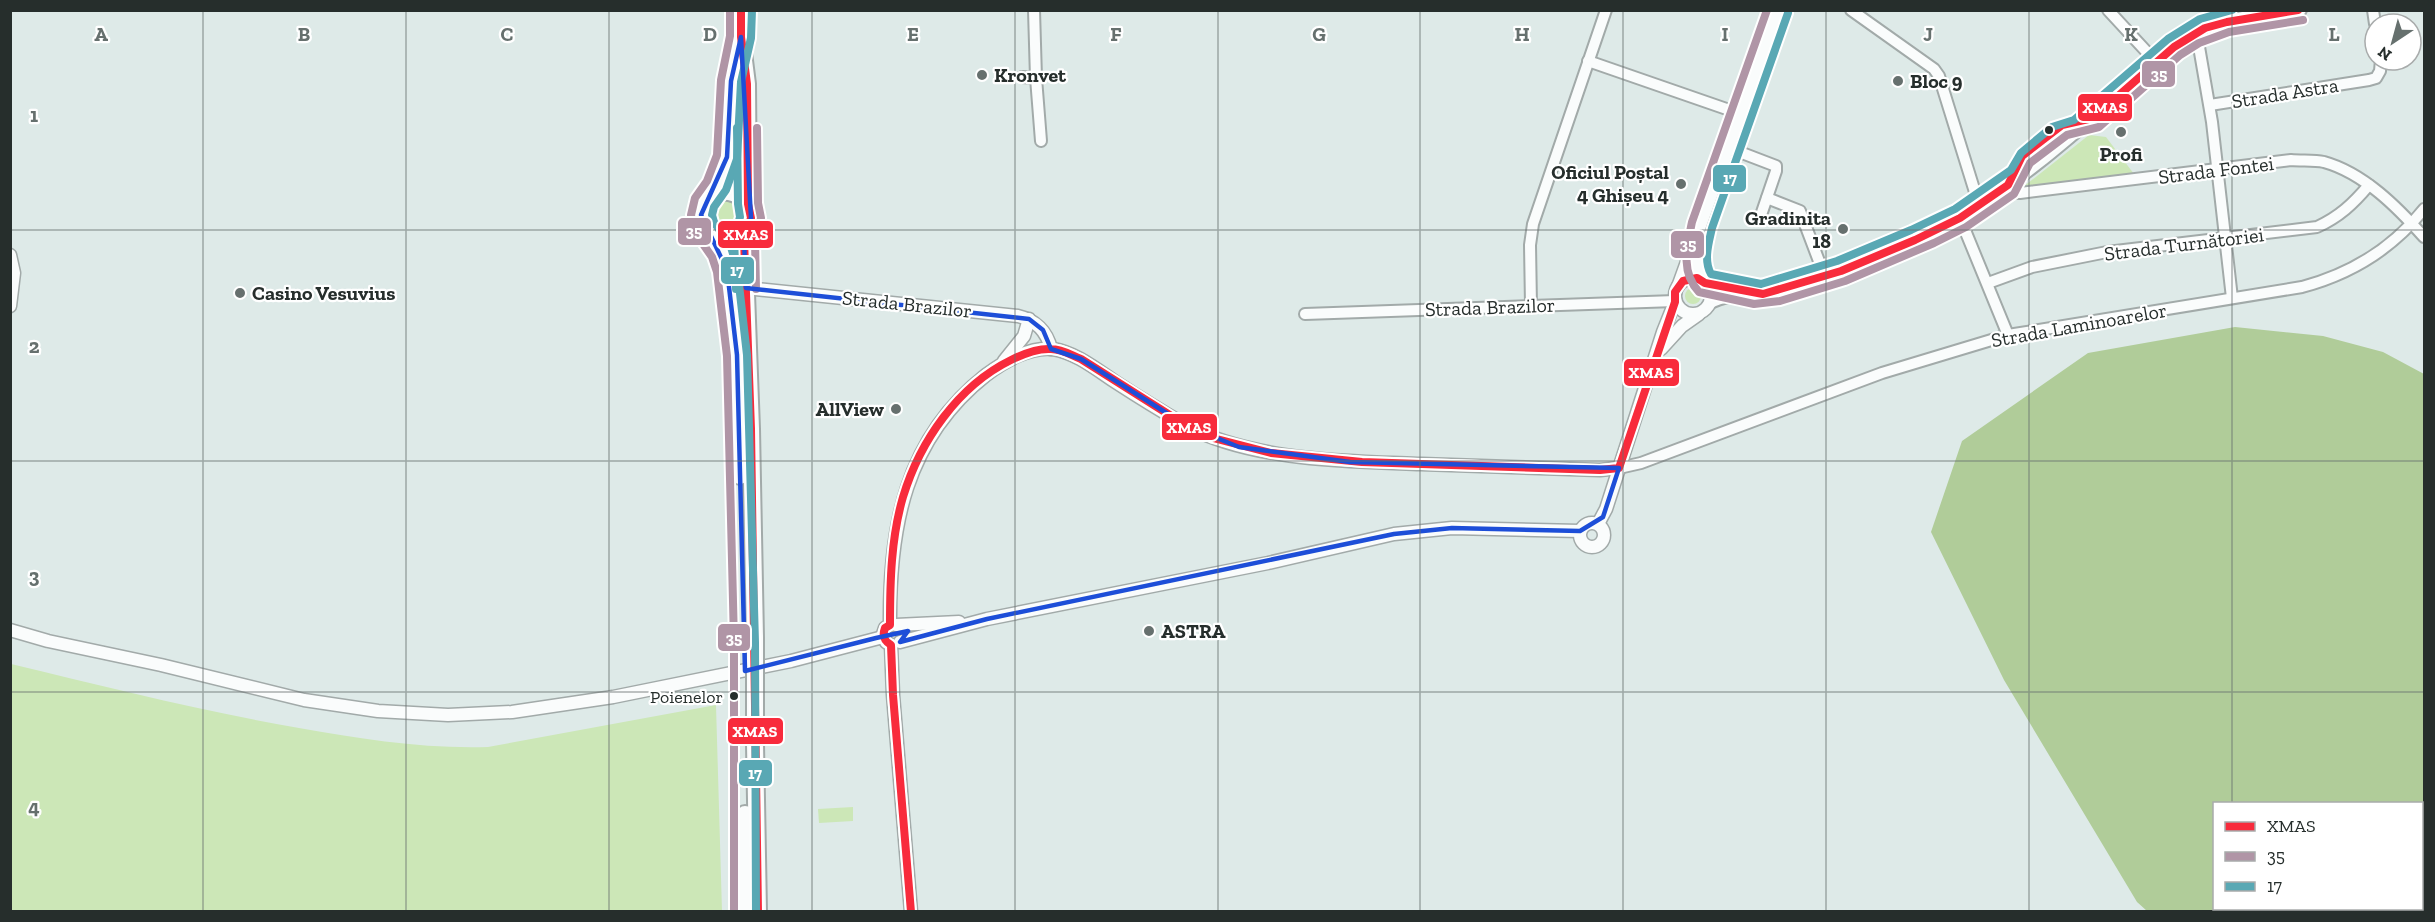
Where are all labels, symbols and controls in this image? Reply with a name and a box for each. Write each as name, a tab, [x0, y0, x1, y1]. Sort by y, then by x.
north arrow	[2363, 12, 2423, 72]
text: A	[94, 22, 108, 46]
text: B	[298, 22, 310, 46]
text: C	[501, 22, 514, 46]
text: D	[703, 22, 717, 46]
text: E	[907, 22, 919, 46]
text: F	[1110, 22, 1122, 46]
text: G	[1312, 22, 1326, 46]
text: H	[1514, 22, 1530, 46]
text: I	[1721, 22, 1729, 46]
text: J	[1923, 22, 1933, 46]
text: K	[2124, 22, 2138, 46]
text: L	[2328, 22, 2340, 46]
text: N	[2374, 42, 2395, 65]
line badge: 35	[2141, 60, 2176, 88]
place label: Kronvet	[994, 63, 1067, 87]
text: 35	[2151, 65, 2167, 84]
marker: Kronvet	[975, 68, 989, 82]
place label: Bloc 9	[1910, 69, 1963, 93]
street label: Strada Astra	[2230, 73, 2341, 113]
marker: Bloc 9	[1891, 74, 1905, 88]
line badge: XMAS	[2077, 93, 2133, 122]
text: XMAS	[2083, 98, 2128, 117]
text: 1	[30, 103, 38, 127]
unlabelled marker	[2043, 124, 2055, 136]
marker: Profi	[2114, 125, 2128, 139]
place label: Profi	[2099, 142, 2143, 166]
street label: Strada Fontei	[2157, 151, 2276, 189]
place label: Oficiul Poștal 4 Ghișeu 4	[1551, 160, 1669, 207]
line badge: 17	[1712, 164, 1747, 193]
text: 17	[1723, 169, 1737, 188]
marker: Oficiul Poștal 4 Ghișeu 4	[1674, 177, 1688, 191]
place label: Gradinita 18	[1745, 206, 1831, 253]
line badge: 35	[677, 217, 712, 246]
line badge: XMAS	[717, 220, 774, 249]
text: 35	[686, 222, 702, 241]
marker: Gradinita 18	[1836, 222, 1850, 236]
street label: Strada Turnătoriei	[2103, 222, 2266, 266]
text: XMAS	[724, 225, 769, 244]
line badge: 35	[1670, 230, 1705, 259]
text: 35	[1680, 235, 1696, 254]
line badge: 17	[720, 256, 755, 285]
text: 17	[730, 261, 744, 280]
place label: Casino Vesuvius	[252, 281, 395, 305]
street label: Strada Brazilor	[841, 285, 973, 323]
marker: Casino Vesuvius	[233, 286, 247, 300]
street label: Strada Brazilor	[1424, 293, 1556, 321]
street label: Strada Laminoarelor	[1989, 298, 2169, 352]
text: 2	[29, 334, 40, 358]
line badge: XMAS	[1623, 358, 1680, 387]
text: XMAS	[1629, 363, 1674, 382]
place label: AllView	[816, 397, 885, 421]
marker: AllView	[889, 402, 903, 416]
line badge: XMAS	[1161, 413, 1218, 441]
text: XMAS	[1167, 418, 1212, 437]
text: 3	[29, 564, 40, 588]
place label: ASTRA	[1161, 619, 1226, 643]
line badge: 35	[717, 623, 751, 652]
marker: ASTRA	[1142, 624, 1156, 638]
text: 35	[726, 629, 742, 648]
place label: Poienelor	[650, 686, 723, 708]
marker: Poienelor	[728, 690, 740, 702]
line badge: XMAS	[727, 717, 784, 745]
text: XMAS	[733, 722, 778, 741]
line badge: 17	[738, 759, 773, 787]
text: 17	[748, 764, 762, 783]
text: 4	[28, 795, 40, 819]
legend	[2213, 802, 2423, 910]
text: XMAS	[2267, 815, 2316, 837]
text: 35	[2267, 845, 2285, 867]
text: 17	[2267, 875, 2283, 897]

